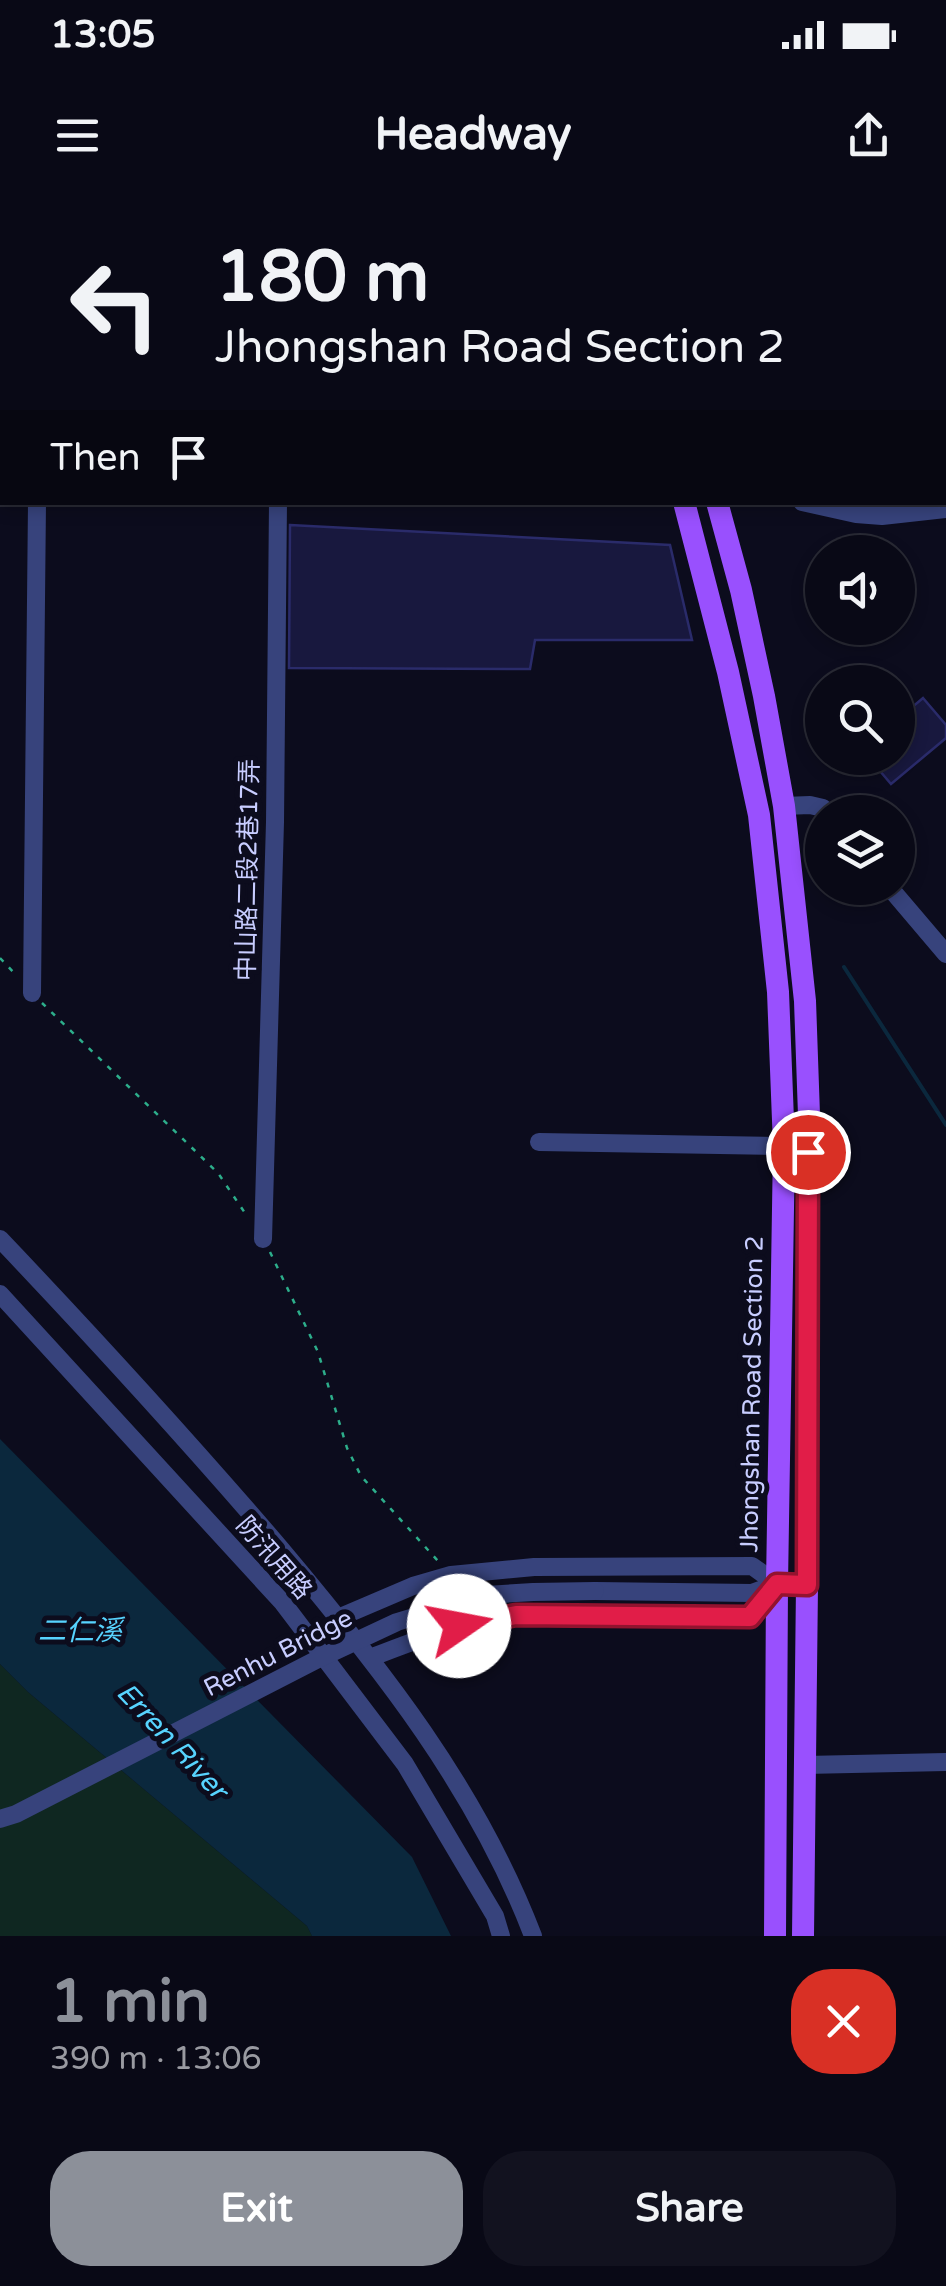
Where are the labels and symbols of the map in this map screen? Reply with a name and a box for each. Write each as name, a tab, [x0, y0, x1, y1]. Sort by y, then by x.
street label: 中山路二段2巷17弄	[231, 759, 265, 981]
pin	[766, 1110, 851, 1195]
street label: Jhongshan Road Section 2	[734, 1235, 770, 1553]
street label: 防汛用路	[230, 1510, 318, 1606]
position arrow	[407, 1574, 511, 1678]
street label: Renhu Bridge	[199, 1603, 357, 1703]
water label: 二仁溪	[38, 1614, 126, 1648]
water label: Erren River	[109, 1676, 237, 1809]

